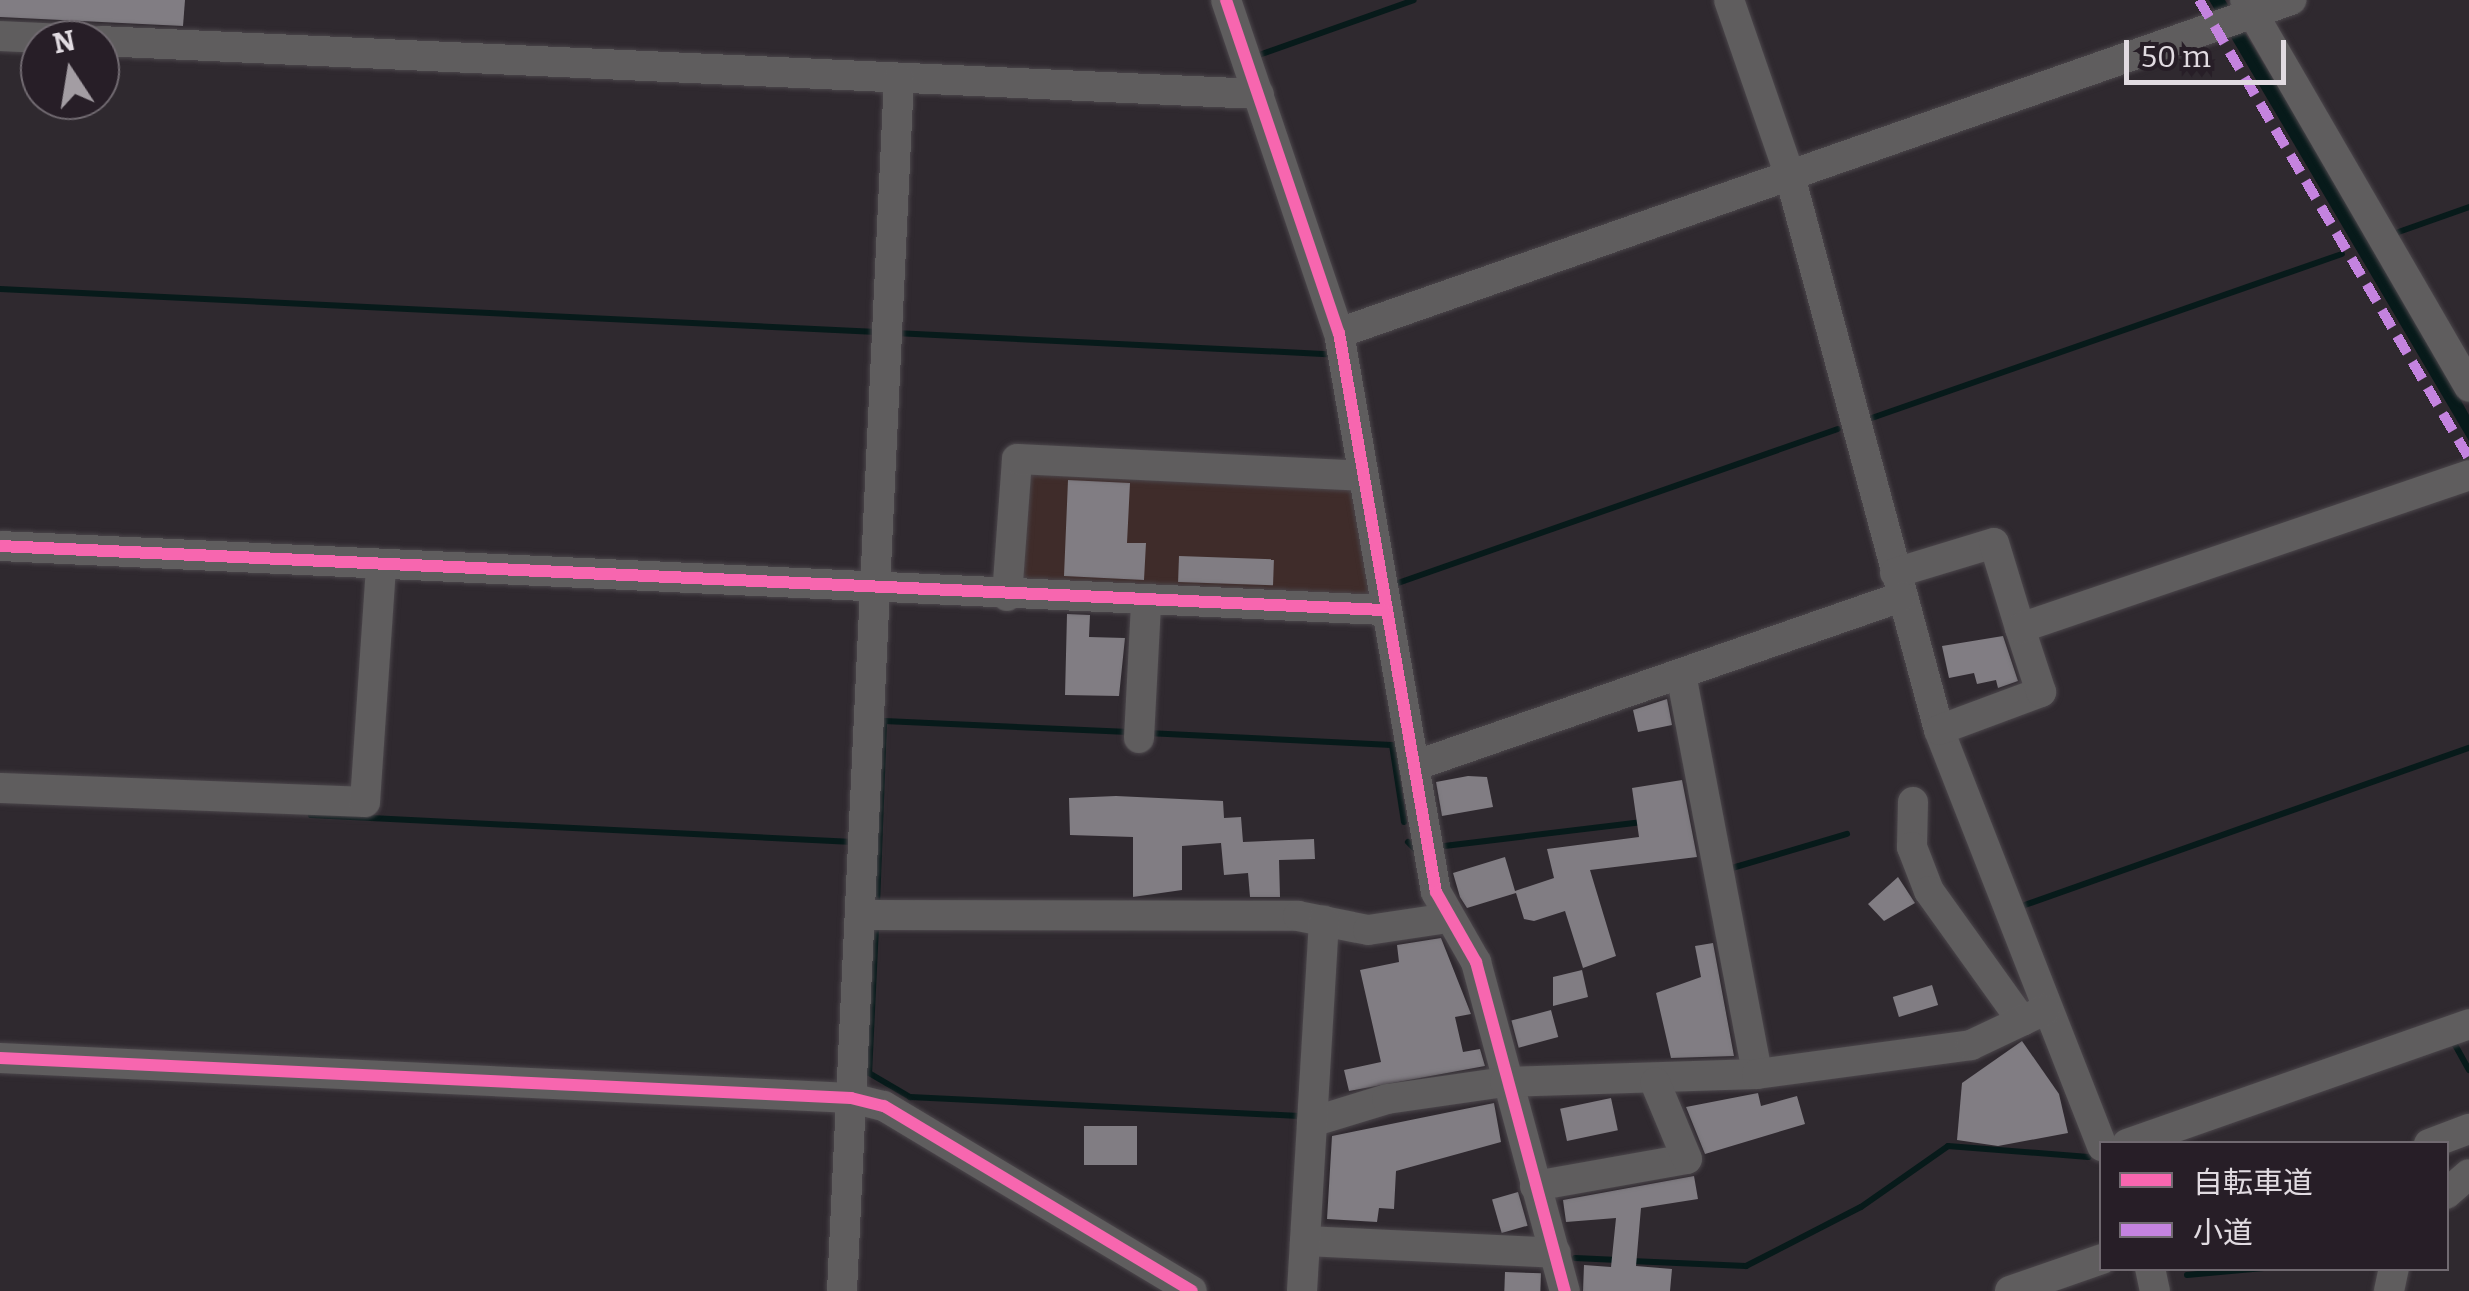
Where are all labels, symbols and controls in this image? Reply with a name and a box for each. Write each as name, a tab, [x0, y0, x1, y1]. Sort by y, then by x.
north arrow	[20, 20, 120, 120]
scale bar	[2129, 20, 2292, 82]
text: N	[50, 24, 78, 61]
text: 50 m	[2141, 39, 2211, 75]
legend	[2099, 1141, 2449, 1271]
text: 自転車道	[2193, 1165, 2313, 1201]
text: 小道	[2193, 1215, 2253, 1251]

